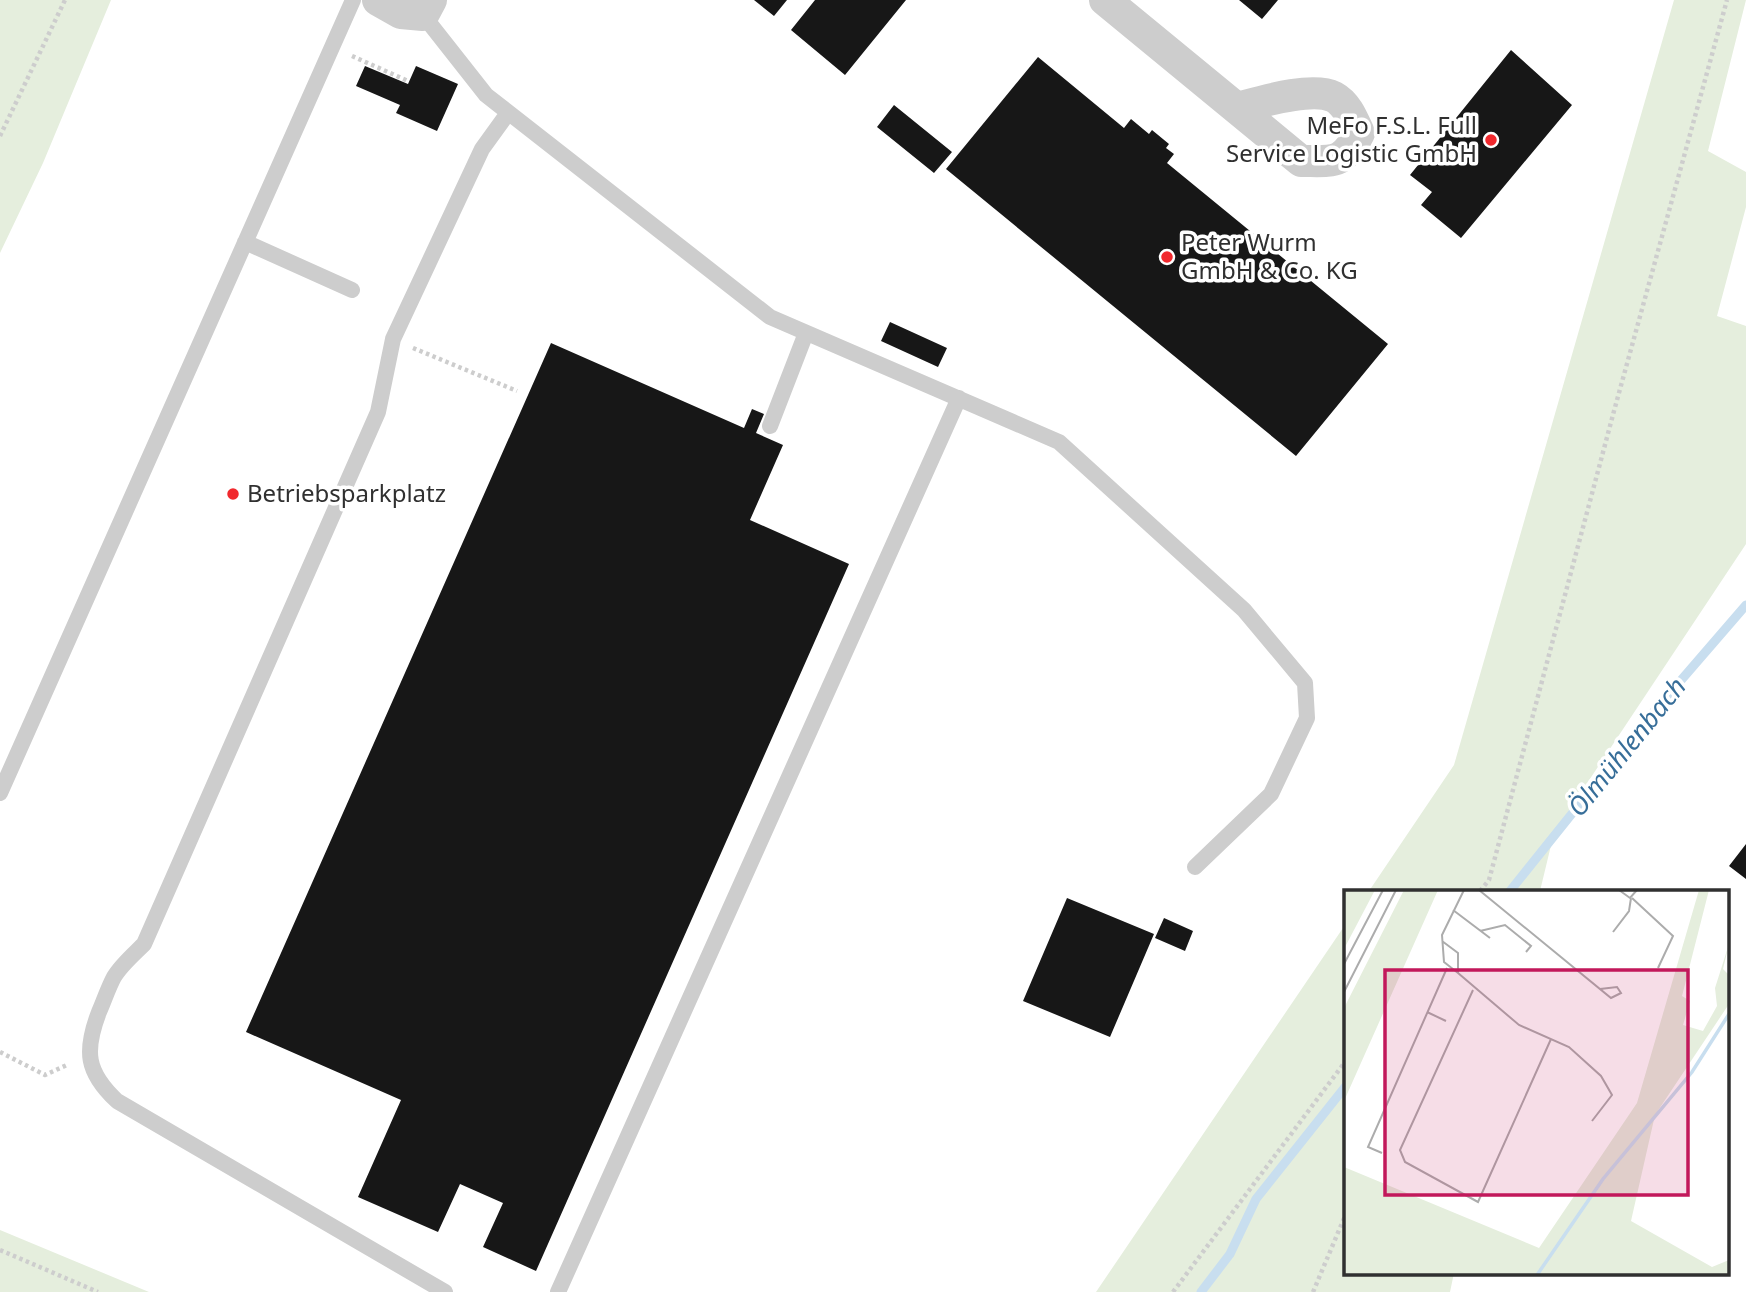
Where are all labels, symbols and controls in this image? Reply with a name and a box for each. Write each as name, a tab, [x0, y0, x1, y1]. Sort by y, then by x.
place label: MeFo F.S.L. Full Service Logistic GmbH	[1226, 108, 1477, 169]
marker: MeFo F.S.L. Full Service Logistic GmbH	[1483, 132, 1499, 148]
place label: Peter Wurm GmbH & Co. KG	[1181, 225, 1358, 286]
marker: Peter Wurm GmbH & Co. KG	[1159, 249, 1175, 265]
place label: Betriebsparkplatz	[247, 476, 446, 509]
marker: Betriebsparkplatz	[225, 486, 241, 502]
water label: Ölmühlenbach	[1559, 669, 1694, 824]
inset map	[1344, 890, 1728, 1274]

